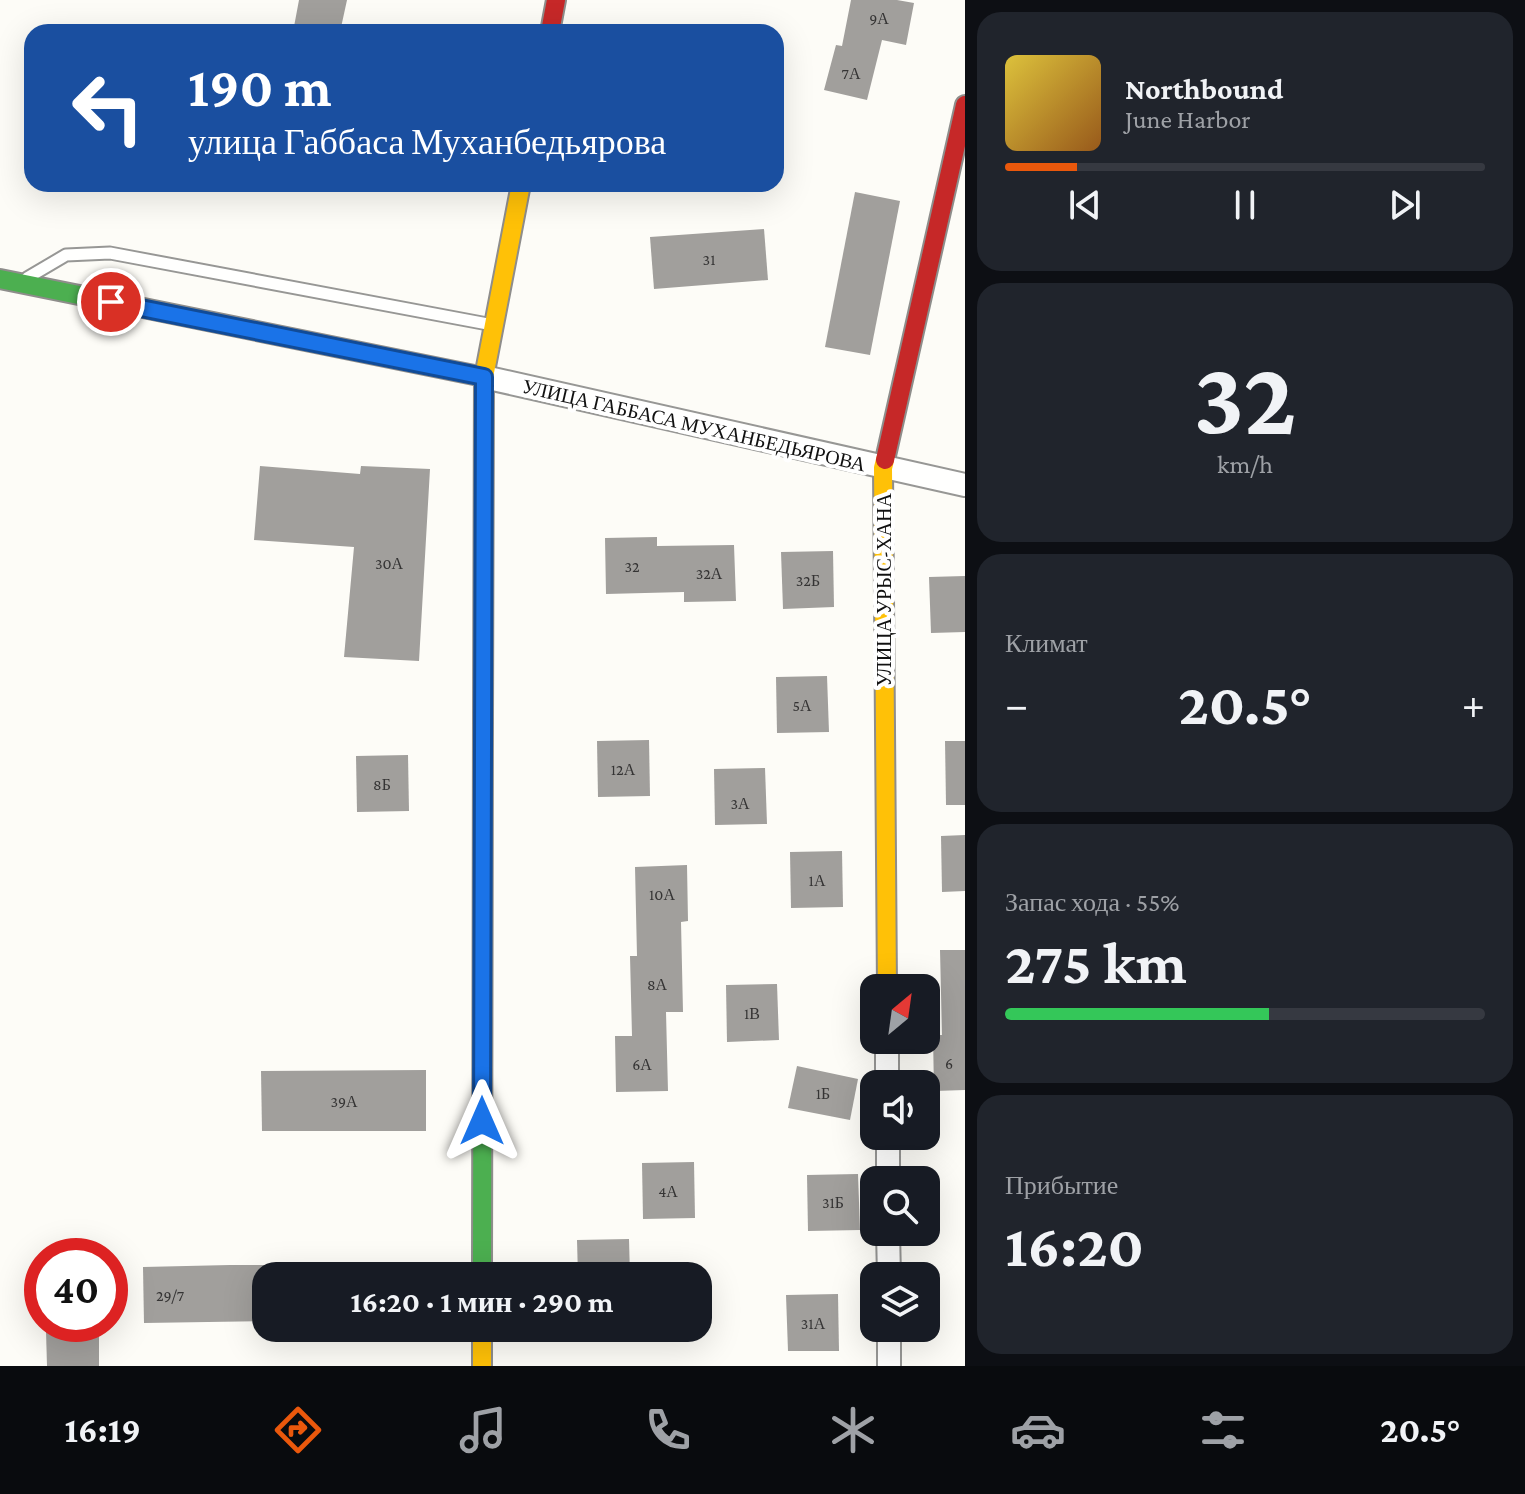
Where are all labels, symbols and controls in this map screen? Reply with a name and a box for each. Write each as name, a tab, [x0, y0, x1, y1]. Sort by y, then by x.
house number: 9А	[869, 10, 889, 27]
icon: left	[56, 56, 160, 160]
text: 190 m	[188, 56, 332, 118]
house number: 7А	[842, 65, 861, 82]
text: Northbound	[1125, 72, 1283, 105]
text: June Harbor	[1125, 105, 1251, 134]
text: улица Габбаса Муханбедьярова	[188, 122, 666, 162]
icon: previous	[1063, 183, 1107, 227]
icon: pause	[1223, 183, 1267, 227]
icon: next	[1383, 183, 1427, 227]
house number: 31	[703, 251, 715, 268]
pin	[77, 268, 145, 336]
icon: arrive	[89, 280, 133, 324]
text: 32	[1194, 340, 1296, 455]
street label: УЛИЦА ГАББАСА МУХАНБЕДЬЯРОВА	[520, 375, 868, 476]
text: km/h	[1217, 450, 1273, 479]
street label: УЛИЦА УРЫС-ХАНА	[873, 493, 896, 687]
house number: 30А	[375, 555, 404, 572]
house number: 32	[624, 558, 640, 575]
house number: 32А	[696, 565, 723, 582]
house number: 32Б	[796, 572, 820, 589]
text: Климат	[1005, 629, 1088, 658]
text: 20.5°	[1178, 670, 1312, 737]
text: −	[1005, 680, 1028, 728]
text: +	[1462, 680, 1485, 728]
house number: 5А	[792, 697, 812, 714]
house number: 12А	[611, 761, 636, 778]
house number: 8Б	[373, 776, 391, 793]
house number: 3А	[730, 795, 750, 812]
house number: 1А	[809, 872, 826, 889]
house number: 10А	[649, 886, 675, 903]
text: Запас хода · 55%	[1005, 888, 1179, 917]
text: 275 km	[1005, 929, 1187, 996]
north arrow	[860, 974, 940, 1054]
map controls	[860, 974, 940, 1342]
house number: 8А	[647, 976, 668, 993]
house number: 1В	[744, 1005, 760, 1022]
house number: 6	[945, 1055, 953, 1072]
house number: 6А	[632, 1056, 652, 1073]
button: sound	[860, 1070, 940, 1150]
position arrow	[440, 1079, 524, 1163]
house number: 1Б	[816, 1085, 830, 1102]
house number: 39А	[330, 1093, 358, 1110]
button: search	[860, 1166, 940, 1246]
text: Прибытие	[1005, 1171, 1118, 1200]
house number: 4А	[658, 1183, 678, 1200]
house number: 31Б	[822, 1194, 844, 1211]
text: 16:20	[1005, 1212, 1144, 1279]
speed limit sign: 40	[24, 1238, 128, 1342]
button: layers	[860, 1262, 940, 1342]
text: 16:20 · 1 мин · 290 m	[351, 1285, 613, 1318]
house number: 29/7	[156, 1287, 185, 1304]
house number: 31А	[801, 1315, 826, 1332]
icon: directions	[270, 1402, 326, 1458]
icon: music	[455, 1402, 511, 1458]
icon: phone	[640, 1402, 696, 1458]
icon: climate	[825, 1402, 881, 1458]
icon: car	[1010, 1402, 1066, 1458]
icon: filters	[1195, 1402, 1251, 1458]
text: 16:19	[65, 1410, 141, 1450]
text: 20.5°	[1380, 1410, 1460, 1450]

